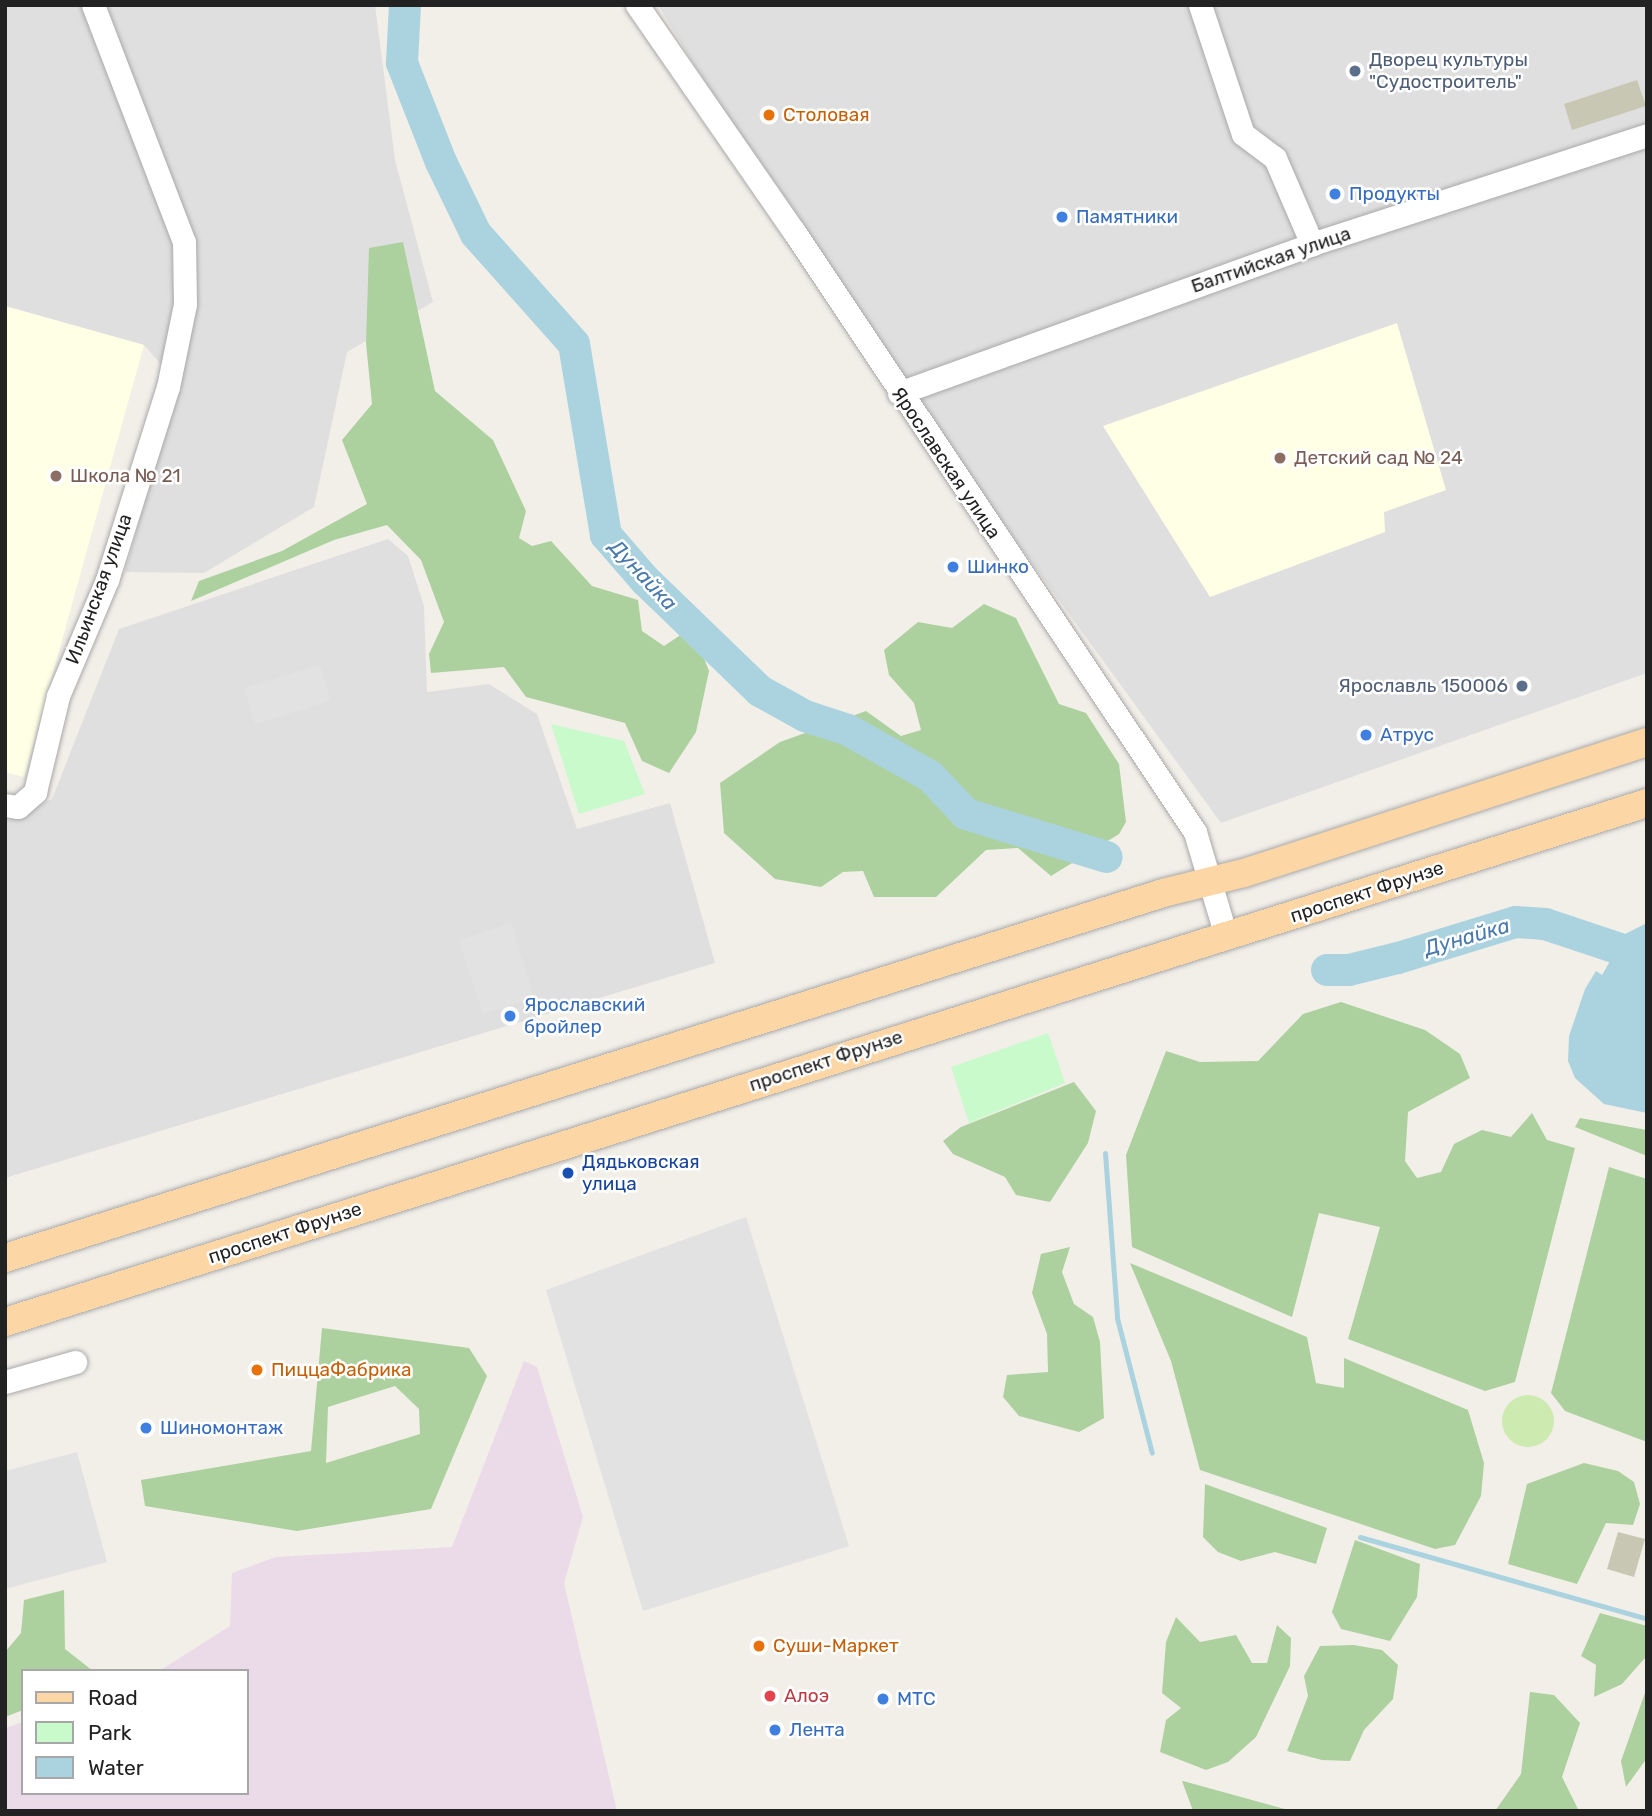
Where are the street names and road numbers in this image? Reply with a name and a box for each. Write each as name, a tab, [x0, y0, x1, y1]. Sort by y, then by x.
street label: Балтийская улица	[1188, 222, 1354, 298]
street label: Ярославская улица	[887, 383, 1005, 543]
street label: Ильинская улица	[61, 511, 137, 667]
street label: проспект Фрунзе	[1287, 856, 1447, 928]
street label: проспект Фрунзе	[746, 1025, 906, 1097]
street label: проспект Фрунзе	[205, 1197, 365, 1269]

